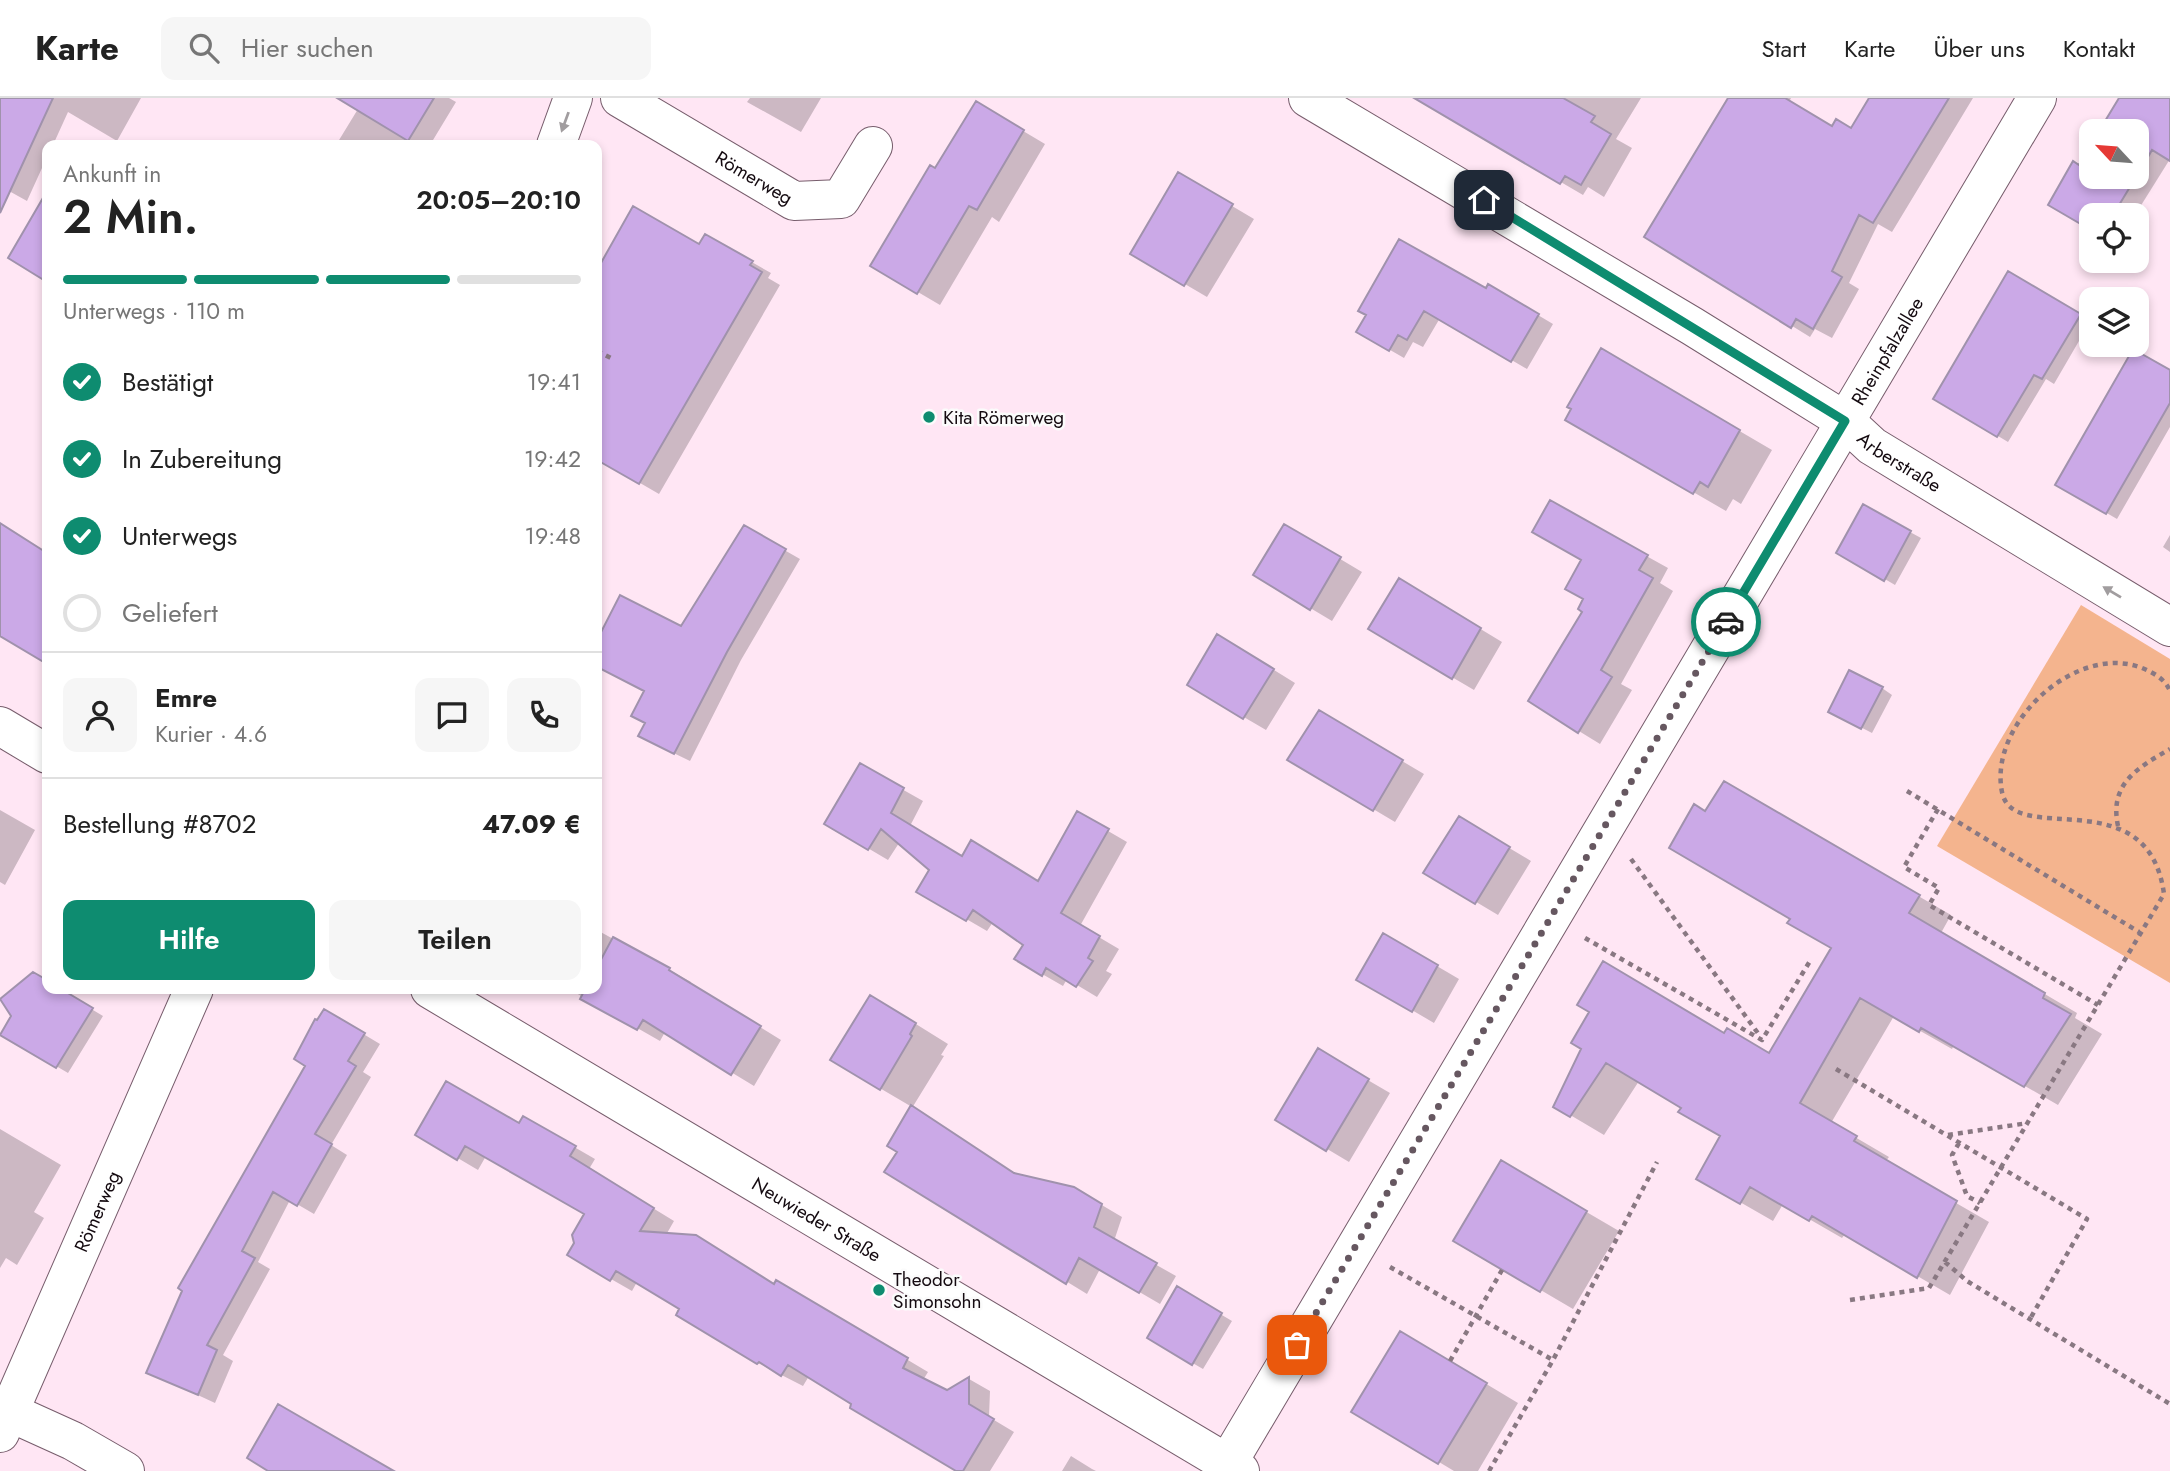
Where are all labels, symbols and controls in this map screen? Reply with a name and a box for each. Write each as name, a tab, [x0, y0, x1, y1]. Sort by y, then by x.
search box	[161, 17, 651, 80]
text: Karte	[35, 25, 119, 72]
icon: search	[185, 29, 223, 67]
text: Hier suchen	[241, 29, 374, 67]
text: Start	[1762, 31, 1806, 66]
text: Karte	[1844, 31, 1895, 66]
text: Über uns	[1933, 31, 2025, 66]
text: Kontakt	[2063, 31, 2135, 66]
one-way arrow	[559, 111, 570, 132]
north arrow	[2079, 119, 2149, 189]
map controls	[2079, 119, 2149, 357]
street label: Römerweg	[710, 144, 798, 211]
text: Ankunft in	[63, 157, 161, 191]
pin	[1454, 170, 1514, 230]
text: 20:05–20:10	[416, 181, 581, 219]
icon: home	[1465, 181, 1503, 219]
text: 2 Min.	[63, 184, 198, 250]
button: locate	[2079, 203, 2149, 273]
button: layers	[2079, 287, 2149, 357]
street label: Rheinpfalzallee	[1844, 292, 1930, 410]
text: Unterwegs · 110 m	[63, 294, 245, 328]
icon: check	[63, 363, 101, 401]
text: Bestätigt	[122, 363, 213, 401]
text: 19:41	[527, 365, 581, 399]
place label: Kita Römerweg	[943, 404, 1064, 431]
marker: Kita Römerweg	[921, 409, 937, 425]
street label: Arberstraße	[1851, 425, 1947, 499]
icon: check	[63, 440, 101, 478]
text: In Zubereitung	[122, 440, 282, 478]
text: 19:42	[524, 442, 581, 476]
icon: check	[63, 517, 101, 555]
text: Unterwegs	[122, 517, 237, 555]
text: 19:48	[525, 519, 581, 553]
one-way arrow	[2102, 586, 2121, 598]
courier	[1691, 587, 1761, 657]
text: Geliefert	[122, 594, 218, 632]
icon: car	[1707, 603, 1745, 641]
button: person	[63, 678, 137, 752]
button: chat	[415, 678, 489, 752]
button: phone	[507, 678, 581, 752]
text: Emre	[155, 679, 217, 717]
text: Kurier · 4.6	[155, 717, 267, 751]
text: Bestellung #8702	[63, 805, 256, 843]
text: 47.09 €	[482, 805, 581, 843]
button: Hilfe	[63, 900, 315, 980]
button: Teilen	[329, 900, 581, 980]
street label: Römerweg	[67, 1166, 126, 1256]
street label: Neuwieder Straße	[747, 1170, 887, 1268]
place label: Theodor Simonsohn	[893, 1266, 982, 1315]
marker: Theodor Simonsohn	[871, 1282, 887, 1298]
pin	[1267, 1315, 1327, 1375]
icon: bag	[1278, 1326, 1316, 1364]

